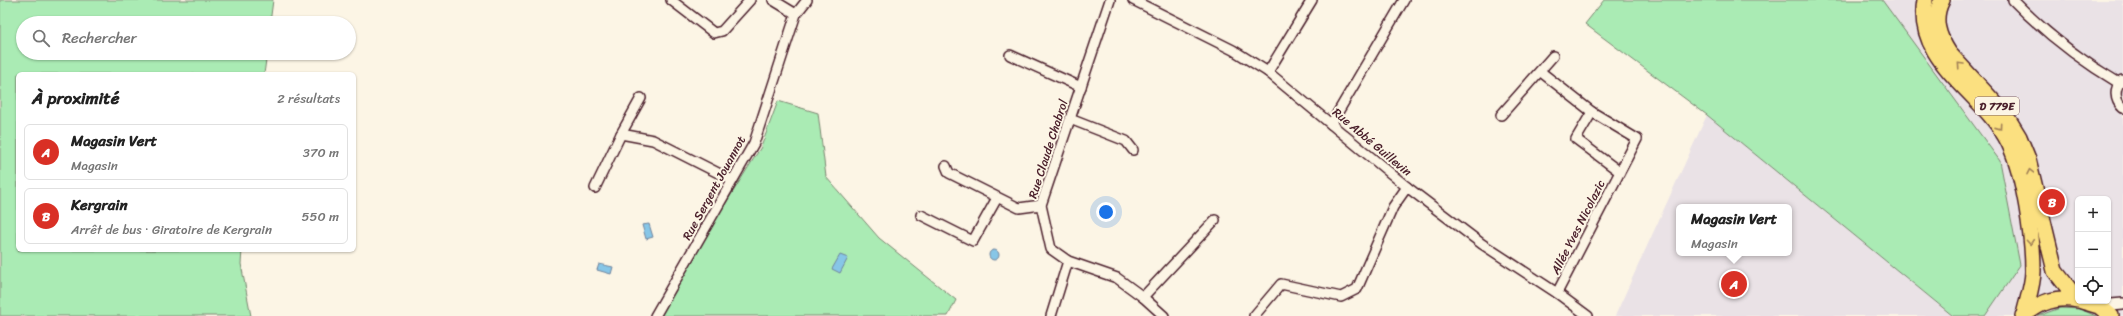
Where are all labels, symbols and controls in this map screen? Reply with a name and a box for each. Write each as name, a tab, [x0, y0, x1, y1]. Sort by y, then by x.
search box	[16, 16, 356, 60]
text: Rechercher	[62, 25, 137, 51]
icon: search	[30, 27, 52, 49]
one-way arrow	[1957, 62, 1965, 70]
text: À proximité	[32, 83, 119, 113]
text: 2 résultats	[277, 87, 340, 110]
street label: Rue Claude Chabrol	[1022, 96, 1075, 201]
road number: D 779E	[1975, 97, 2019, 115]
street label: Rue Abbé Guillevin	[1327, 102, 1417, 182]
one-way arrow	[1994, 122, 2001, 129]
text: Magasin Vert	[71, 128, 157, 154]
street label: Rue Sergent Jouannot	[676, 132, 752, 244]
text: A	[42, 141, 50, 164]
text: 370 m	[303, 141, 339, 164]
text: Magasin	[71, 154, 118, 177]
one-way arrow	[2027, 169, 2035, 175]
street label: Allée Yves Nicolazic	[1544, 176, 1611, 279]
pin: B	[2039, 187, 2065, 217]
text: Kergrain	[71, 192, 127, 218]
map controls	[2075, 196, 2111, 304]
button: +	[2075, 196, 2111, 232]
your location	[1096, 202, 1116, 222]
popup	[1676, 204, 1792, 256]
text: B	[42, 205, 50, 228]
text: 550 m	[302, 205, 339, 228]
text: Magasin Vert	[1691, 206, 1777, 232]
text: Arrêt de bus · Giratoire de Kergrain	[71, 218, 272, 241]
text: Magasin	[1691, 232, 1738, 255]
button: −	[2075, 232, 2111, 268]
one-way arrow	[2026, 239, 2035, 245]
button: locate	[2075, 268, 2111, 304]
pin: A	[1721, 269, 1747, 299]

